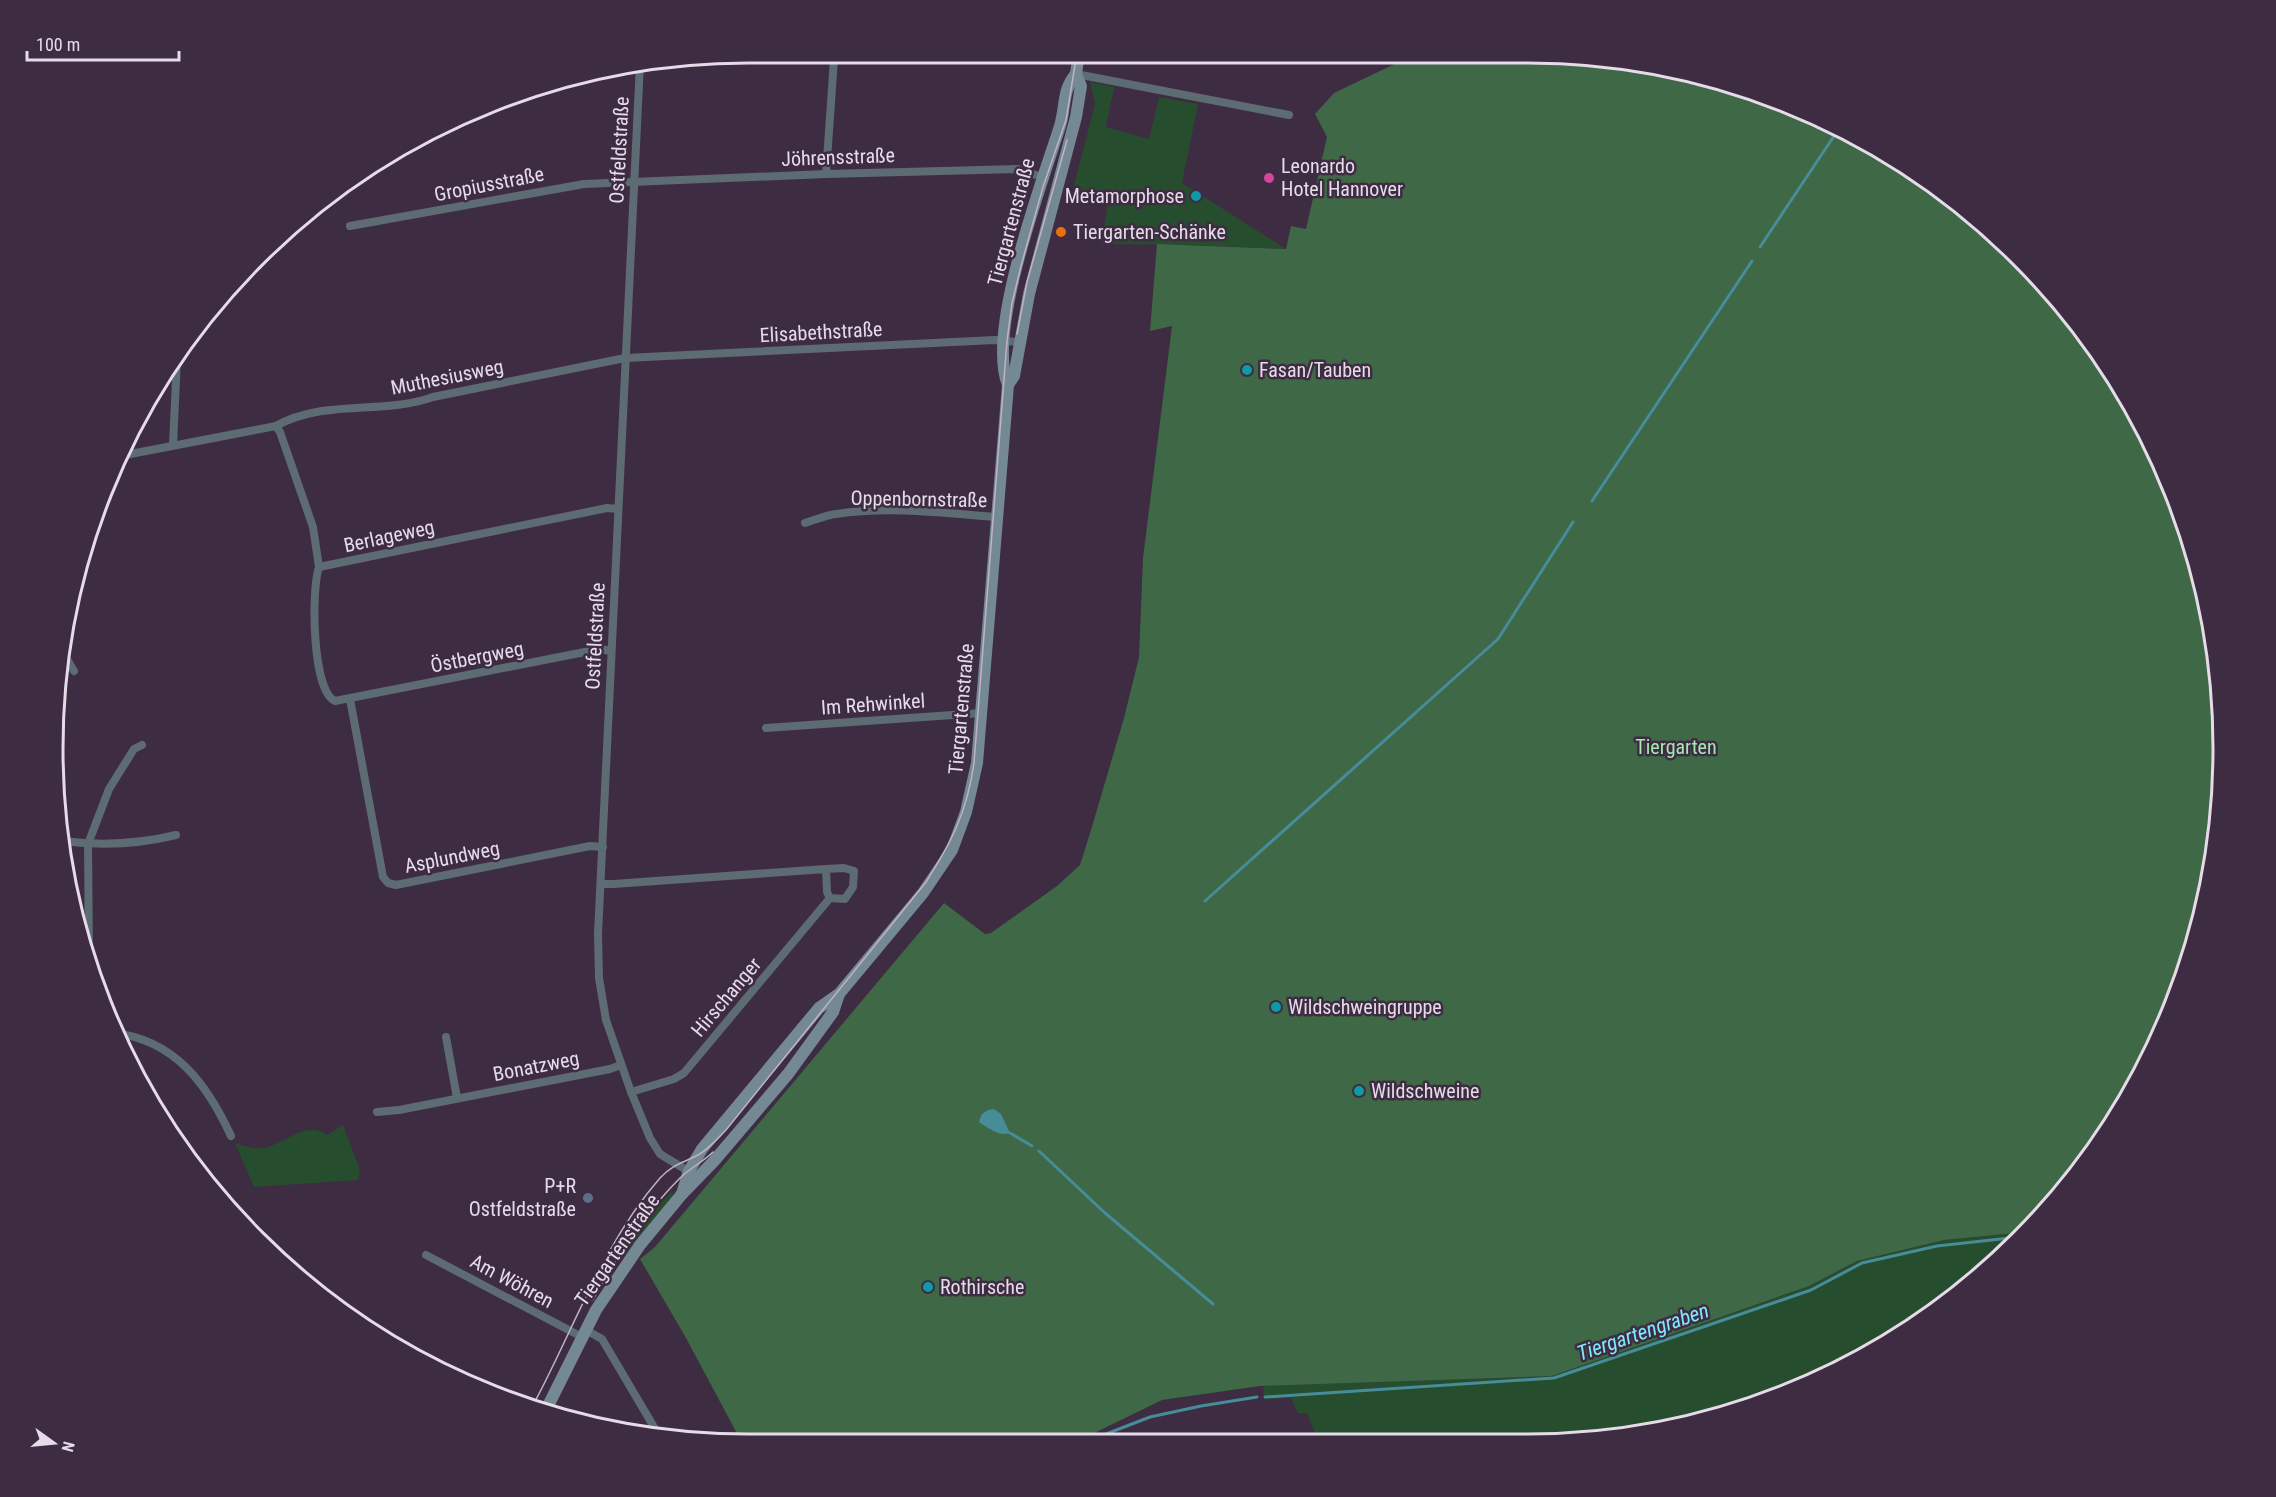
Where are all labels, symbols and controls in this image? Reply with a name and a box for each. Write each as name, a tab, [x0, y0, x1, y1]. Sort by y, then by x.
scale bar	[27, 24, 178, 62]
text: 100 m	[36, 34, 80, 55]
street label: Ostfeldstraße	[604, 96, 634, 204]
street label: Jöhrensstraße	[781, 143, 895, 171]
place label: Leonardo Hotel Hannover	[1281, 154, 1403, 201]
street label: Tiergartenstraße	[982, 155, 1040, 289]
street label: Gropiusstraße	[432, 162, 546, 206]
marker: Leonardo Hotel Hannover	[1262, 171, 1276, 185]
place label: Metamorphose	[1065, 184, 1184, 208]
marker: Metamorphose	[1189, 189, 1203, 203]
place label: Tiergarten-Schänke	[1073, 220, 1226, 244]
marker: Tiergarten-Schänke	[1054, 225, 1068, 239]
street label: Elisabethstraße	[759, 317, 883, 347]
street label: Muthesiusweg	[389, 354, 505, 400]
place label: Fasan/Tauben	[1259, 358, 1371, 382]
marker: Fasan/Tauben	[1240, 363, 1254, 377]
street label: Oppenbornstraße	[850, 486, 988, 512]
street label: Berlageweg	[341, 515, 437, 557]
street label: Ostfeldstraße	[580, 582, 610, 690]
street label: Östbergweg	[428, 636, 526, 678]
street label: Tiergartenstraße	[943, 642, 979, 776]
street label: Im Rehwinkel	[820, 688, 926, 720]
park label: Tiergarten	[1635, 735, 1717, 759]
street label: Asplundweg	[402, 836, 502, 878]
street label: Hirschanger	[686, 953, 766, 1041]
place label: Wildschweingruppe	[1288, 995, 1442, 1019]
marker: Wildschweingruppe	[1269, 1000, 1283, 1014]
street label: Bonatzweg	[491, 1046, 581, 1086]
place label: Wildschweine	[1371, 1079, 1479, 1103]
marker: Wildschweine	[1352, 1084, 1366, 1098]
place label: P+R Ostfeldstraße	[469, 1174, 576, 1221]
street label: Tiergartenstraße	[569, 1189, 665, 1311]
marker: P+R Ostfeldstraße	[581, 1191, 595, 1205]
street label: Am Wöhren	[466, 1249, 558, 1313]
place label: Rothirsche	[940, 1275, 1024, 1299]
marker: Rothirsche	[921, 1280, 935, 1294]
water label: Tiergartengraben	[1574, 1298, 1712, 1366]
north arrow	[24, 1413, 84, 1473]
text: N	[58, 1440, 78, 1454]

